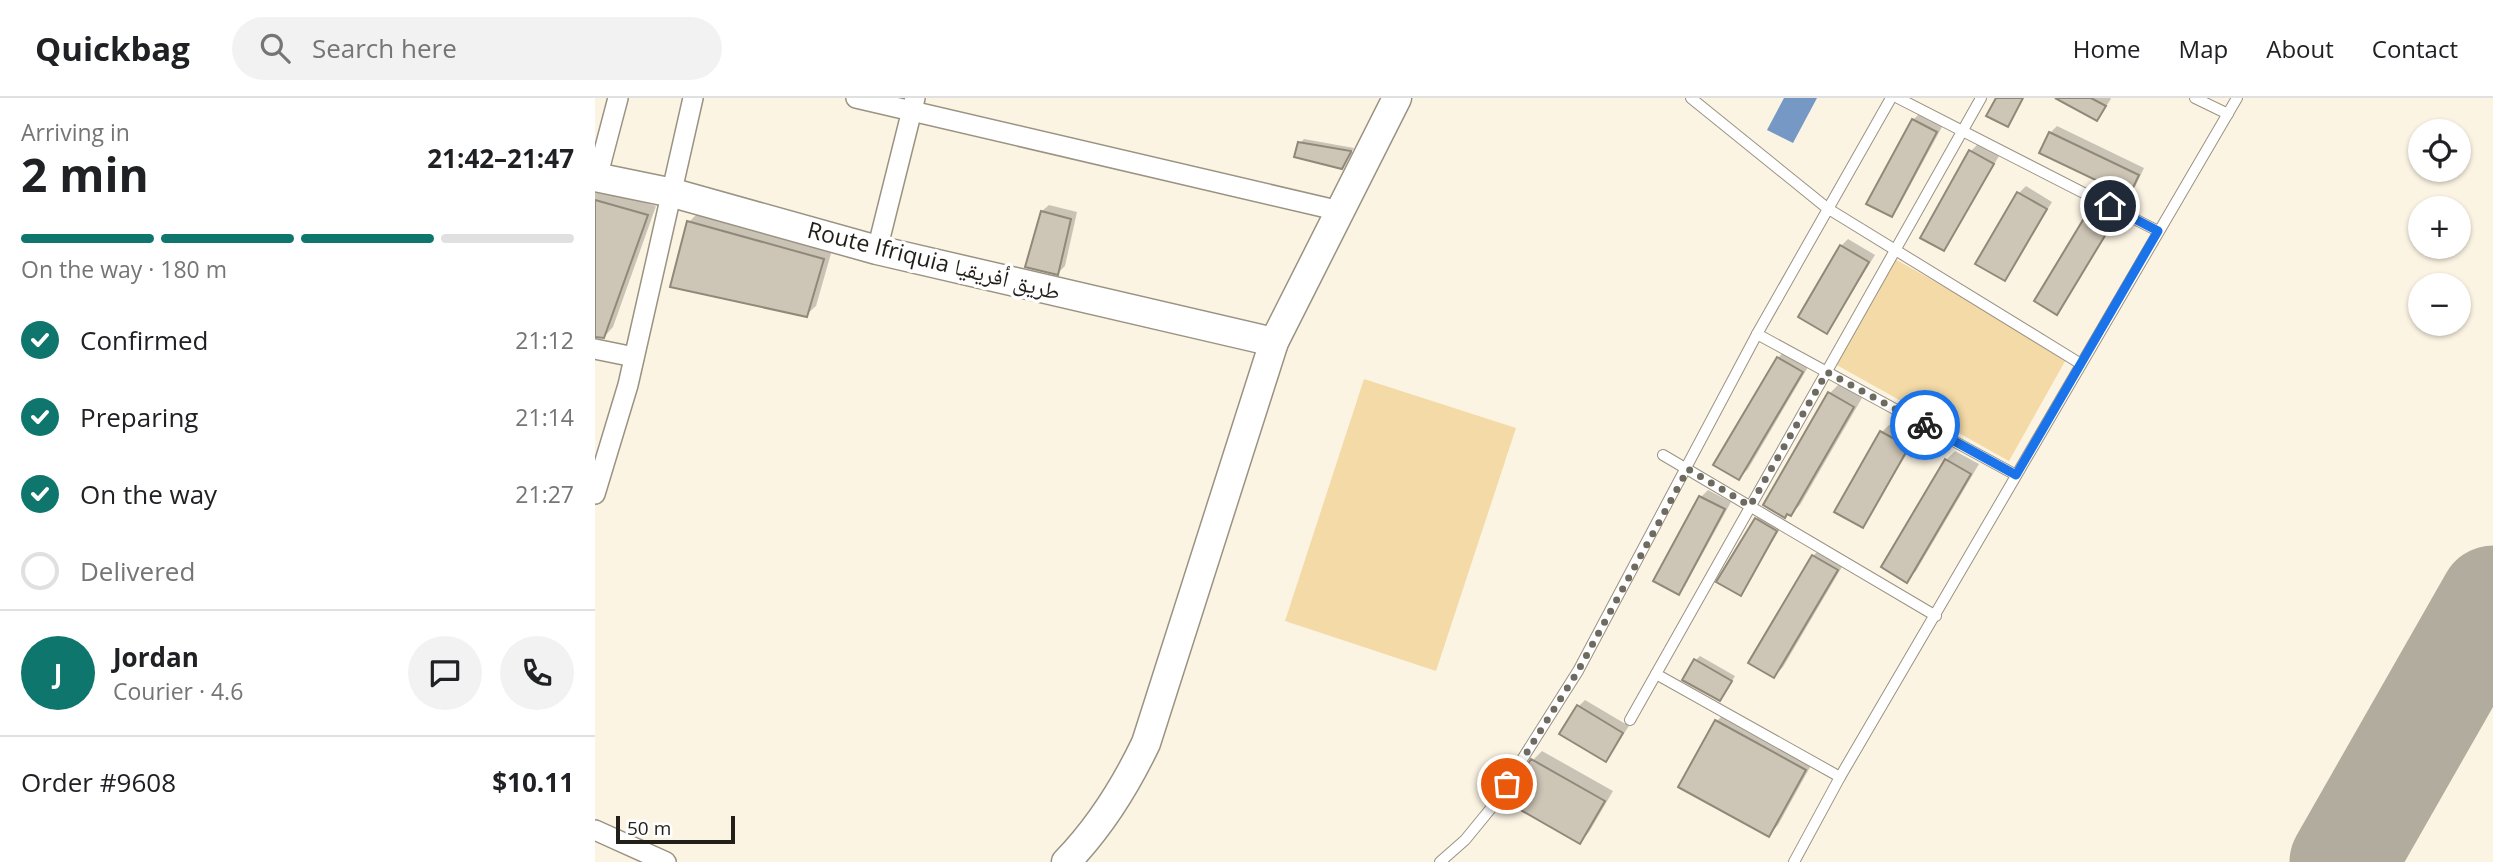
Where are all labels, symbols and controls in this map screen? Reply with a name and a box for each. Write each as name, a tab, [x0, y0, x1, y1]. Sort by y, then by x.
search box	[232, 17, 722, 80]
text: Quickbag	[35, 26, 190, 71]
icon: search	[256, 29, 294, 67]
text: Search here	[312, 30, 457, 66]
text: Home	[2073, 32, 2141, 65]
text: Map	[2179, 32, 2228, 65]
text: About	[2266, 32, 2334, 65]
text: Contact	[2372, 32, 2458, 65]
text: Arriving in	[21, 116, 130, 148]
map controls	[2408, 119, 2471, 336]
button: locate	[2408, 119, 2471, 182]
text: 21:42–21:47	[427, 140, 574, 176]
text: 2 min	[21, 143, 149, 205]
pin	[2080, 176, 2140, 236]
icon: home	[2091, 187, 2129, 225]
button: +	[2408, 196, 2471, 259]
street label: Route Ifriquia طريق أفريقيا	[804, 213, 1064, 307]
text: On the way · 180 m	[21, 253, 227, 285]
button: −	[2408, 273, 2471, 336]
icon: check	[21, 321, 59, 359]
text: Confirmed	[80, 322, 208, 358]
text: 21:12	[515, 324, 574, 356]
courier	[1890, 390, 1960, 460]
icon: check	[21, 398, 59, 436]
text: Preparing	[80, 399, 198, 435]
text: 21:14	[515, 401, 574, 433]
icon: bike	[1906, 406, 1944, 444]
icon: check	[21, 475, 59, 513]
text: On the way	[80, 476, 217, 512]
text: 21:27	[515, 478, 574, 510]
text: Delivered	[80, 553, 195, 589]
button: chat	[408, 636, 482, 710]
button: phone	[500, 636, 574, 710]
text: Jordan	[113, 639, 199, 675]
text: J	[54, 655, 62, 691]
text: Courier · 4.6	[113, 675, 243, 707]
pin	[1477, 754, 1537, 814]
text: Order #9608	[21, 764, 176, 800]
text: $10.11	[492, 764, 574, 800]
icon: bag	[1488, 765, 1526, 803]
scale bar	[616, 813, 735, 845]
text: 50 m	[627, 815, 671, 841]

